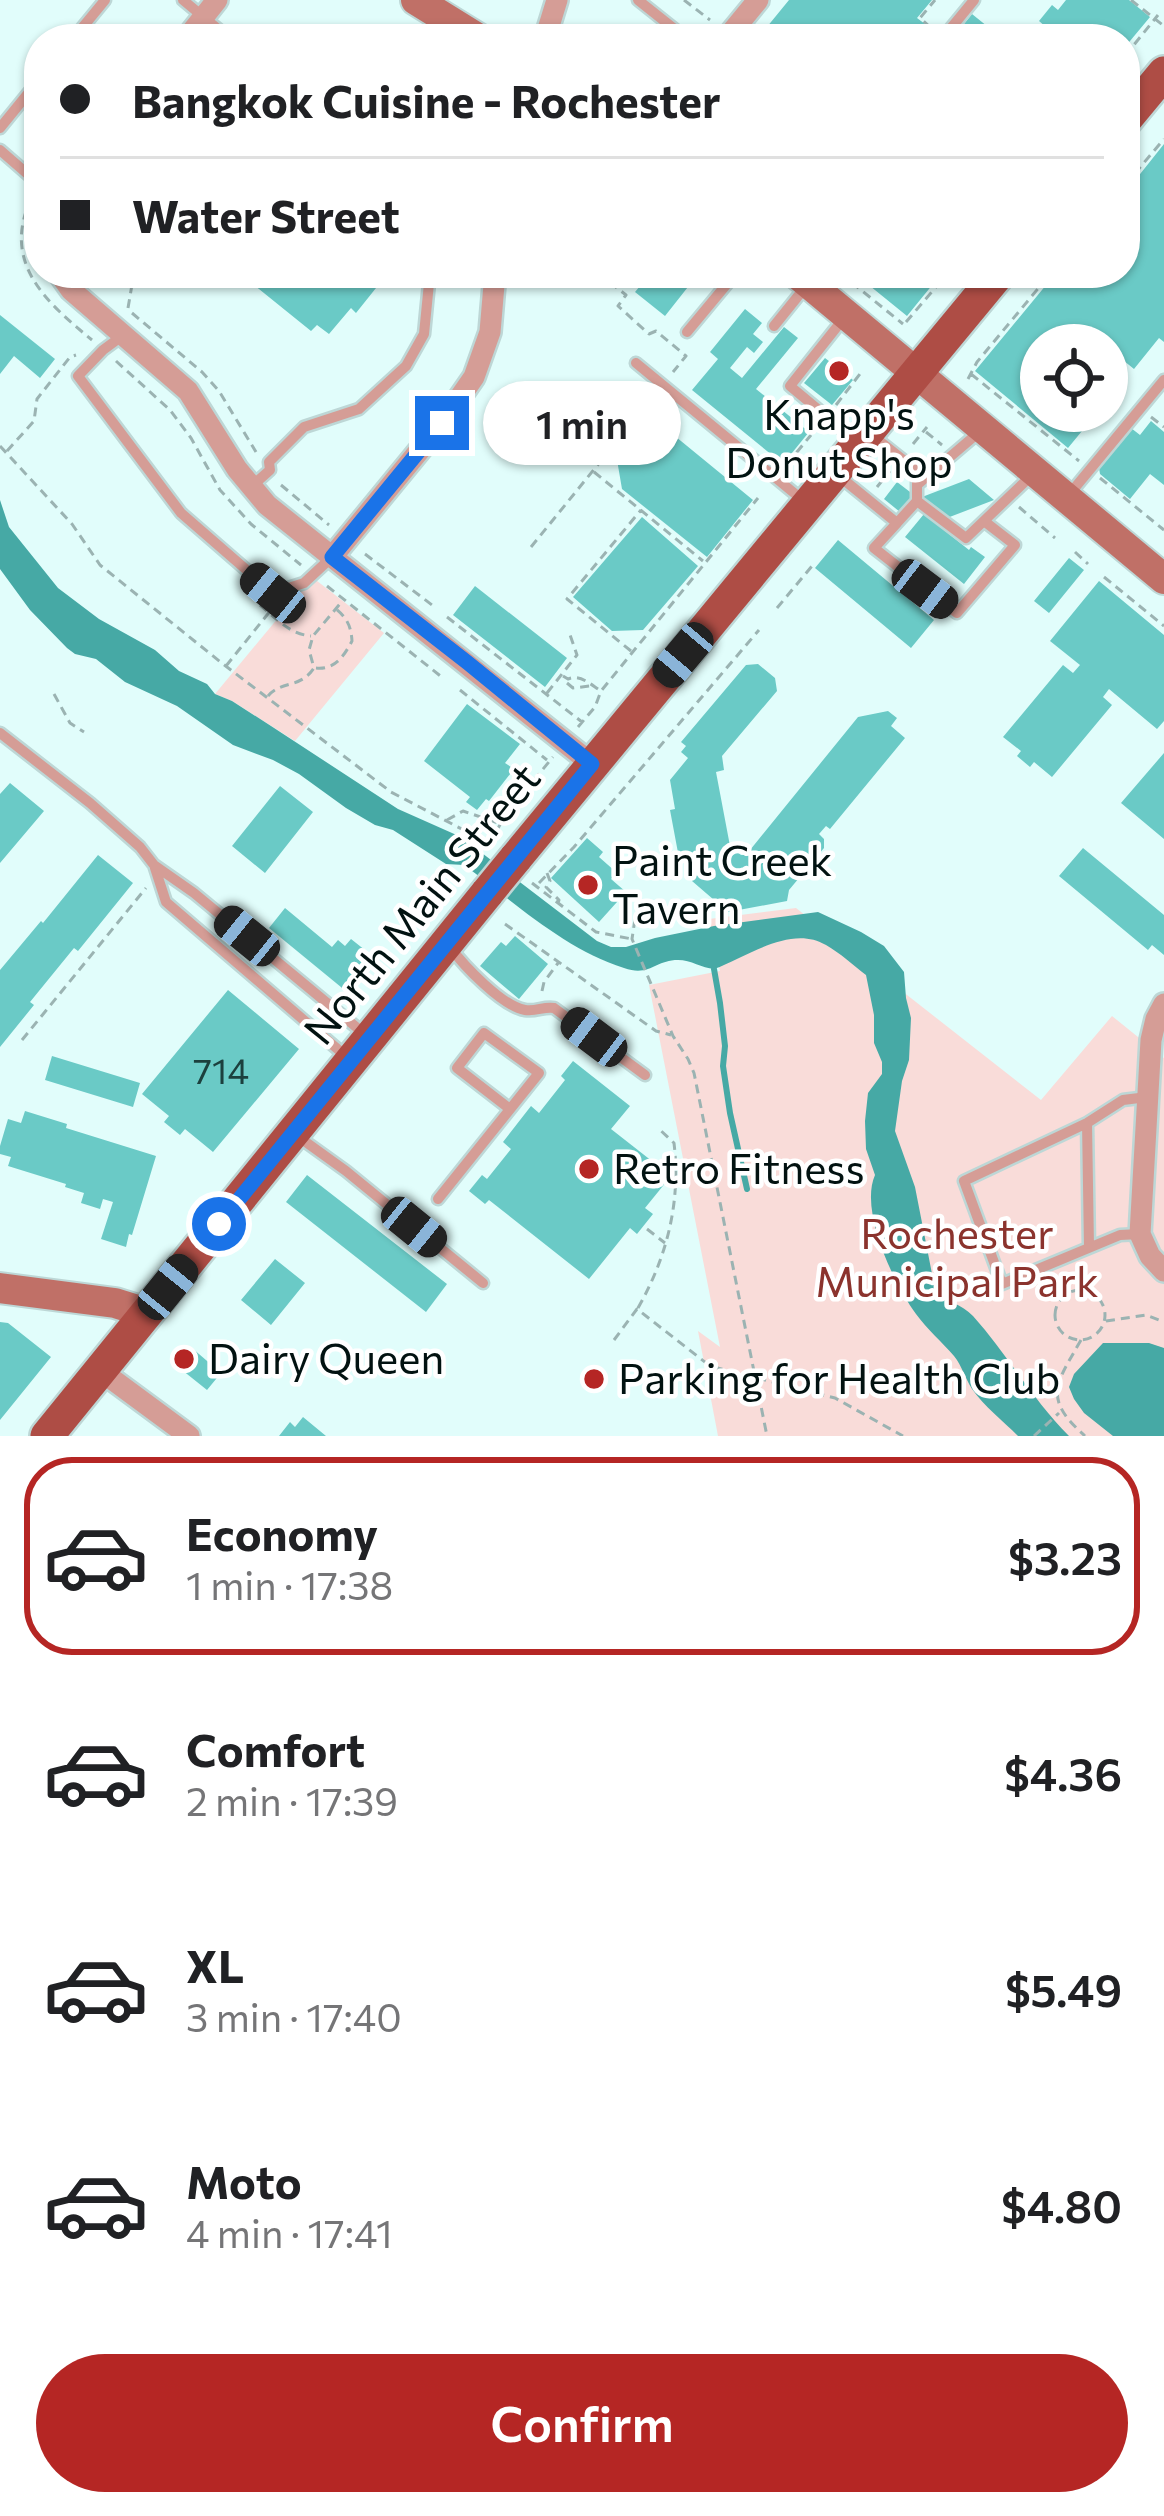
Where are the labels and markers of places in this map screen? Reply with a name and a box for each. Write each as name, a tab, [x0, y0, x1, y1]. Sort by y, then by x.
marker: Knapp's Donut Shop	[826, 358, 852, 384]
place label: Knapp's Donut Shop	[725, 387, 953, 487]
place label: Paint Creek Tavern	[612, 833, 832, 933]
marker: Paint Creek Tavern	[575, 872, 601, 898]
place label: Retro Fitness	[613, 1141, 865, 1193]
marker: Retro Fitness	[576, 1156, 602, 1182]
place label: Dairy Queen	[208, 1331, 444, 1383]
marker: Dairy Queen	[171, 1346, 197, 1372]
place label: Parking for Health Club	[618, 1351, 1060, 1403]
marker: Parking for Health Club	[581, 1366, 607, 1392]

